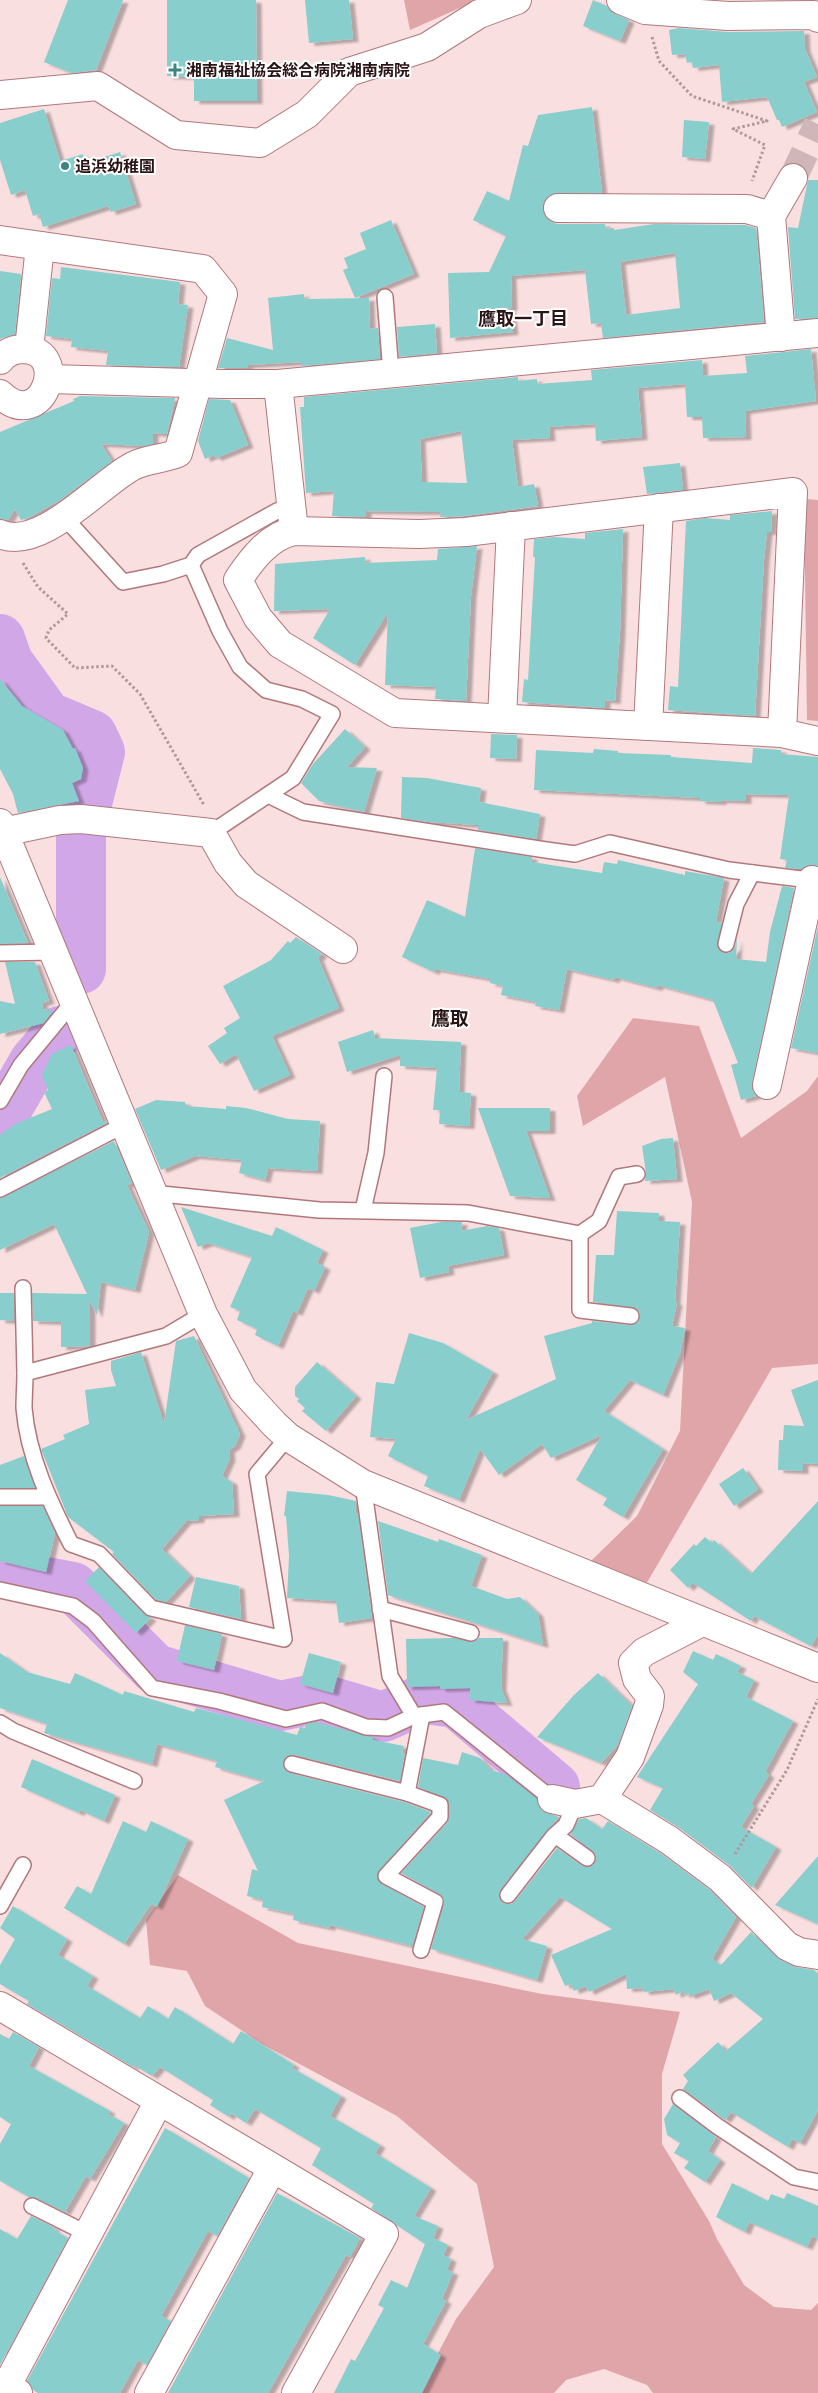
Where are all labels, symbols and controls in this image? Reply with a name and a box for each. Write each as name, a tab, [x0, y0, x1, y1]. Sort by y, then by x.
place label: 湘南福祉協会総合病院湘南病院	[186, 60, 410, 80]
marker: 湘南福祉協会総合病院湘南病院	[168, 63, 182, 77]
place label: 追浜幼稚園	[75, 156, 155, 176]
marker: 追浜幼稚園	[59, 160, 71, 172]
district label: 鷹取一丁目	[478, 307, 568, 330]
district label: 鷹取	[431, 1006, 469, 1030]

